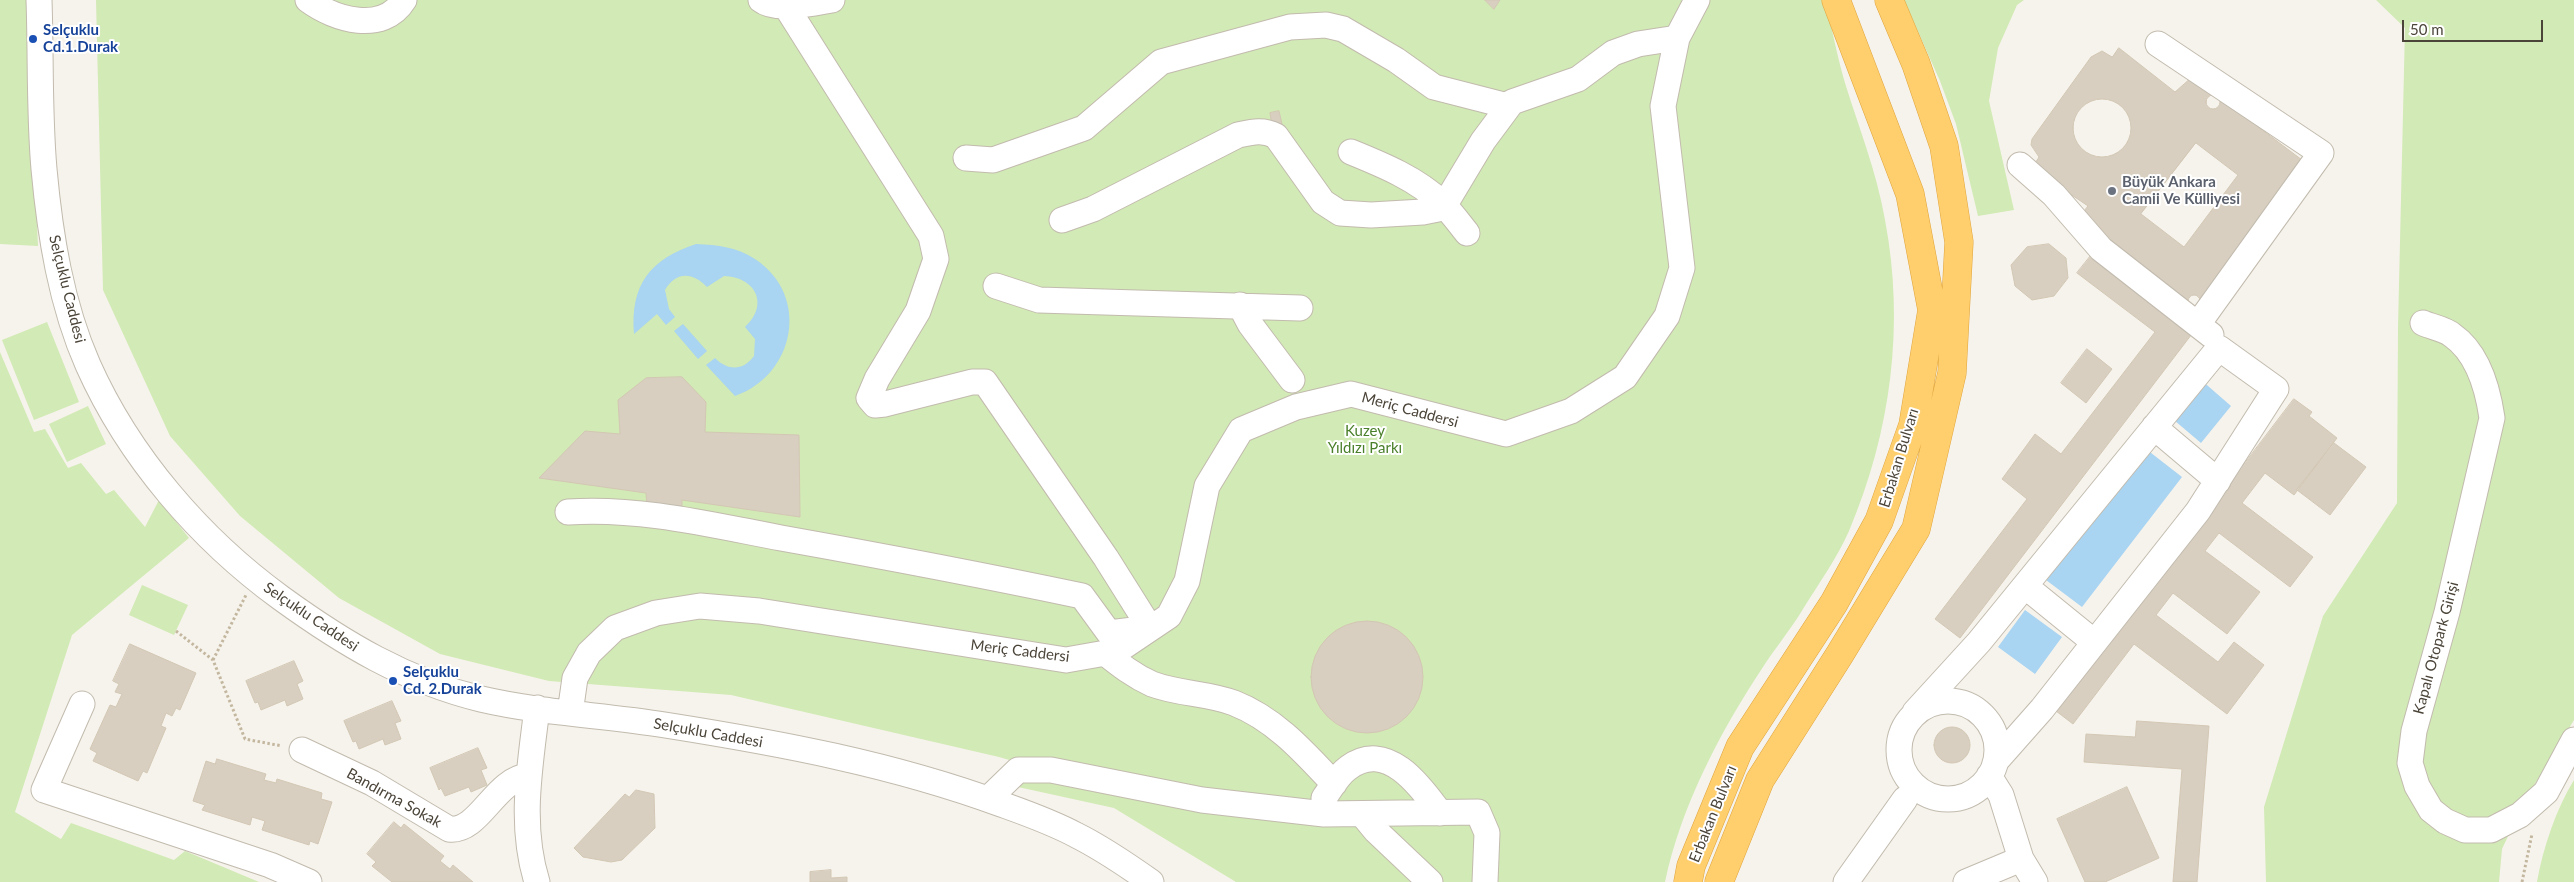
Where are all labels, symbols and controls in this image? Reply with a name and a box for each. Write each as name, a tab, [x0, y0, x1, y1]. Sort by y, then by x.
scale bar	[2404, 10, 2545, 42]
text: 50 m	[2410, 20, 2444, 38]
place label: Selçuklu Cd.1.Durak	[43, 21, 118, 56]
marker: Selçuklu Cd.1.Durak	[27, 33, 39, 45]
place label: Büyük Ankara Camii Ve Külliyesi	[2122, 173, 2240, 208]
marker: Büyük Ankara Camii Ve Külliyesi	[2106, 185, 2118, 197]
street label: Selçuklu Caddesi	[45, 233, 89, 345]
street label: Meriç Caddersi	[1360, 388, 1460, 432]
street label: Erbakan Bulvarı	[1875, 406, 1923, 510]
park label: Kuzey Yıldızı Parkı	[1328, 422, 1402, 457]
street label: Selçuklu Caddesi	[260, 579, 362, 655]
street label: Kapalı Otopark Girişi	[2410, 580, 2462, 716]
street label: Meriç Caddersi	[970, 636, 1070, 666]
place label: Selçuklu Cd. 2.Durak	[403, 663, 482, 698]
marker: Selçuklu Cd. 2.Durak	[387, 675, 399, 687]
street label: Selçuklu Caddesi	[652, 715, 764, 751]
street label: Erbakan Bulvarı	[1685, 763, 1741, 865]
street label: Bandırma Sokak	[343, 764, 445, 832]

